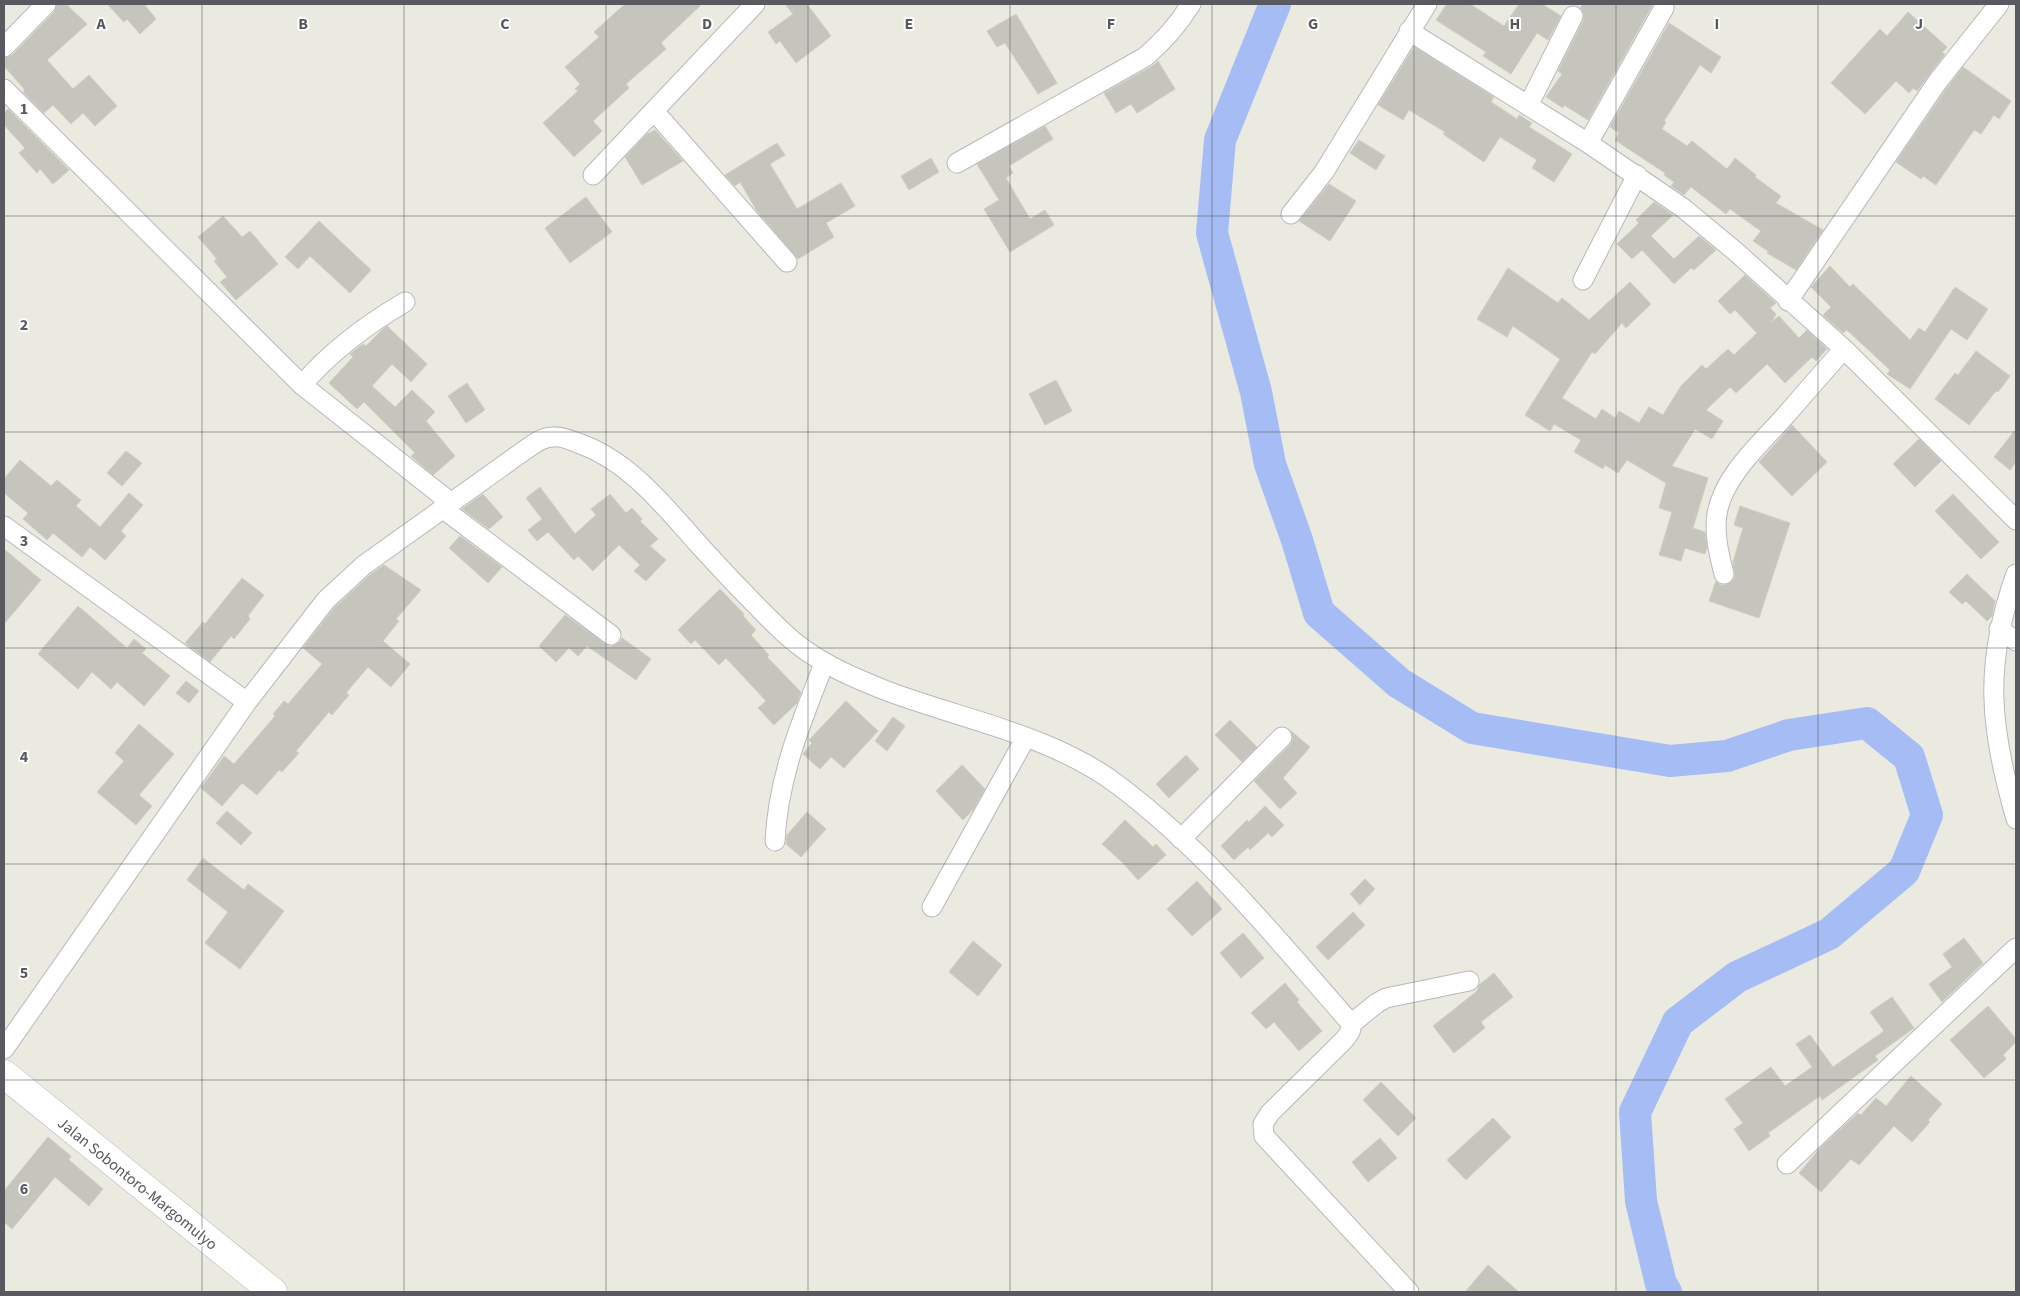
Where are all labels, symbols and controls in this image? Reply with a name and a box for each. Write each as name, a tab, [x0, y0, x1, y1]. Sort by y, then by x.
text: A	[95, 13, 106, 35]
text: B	[298, 13, 308, 35]
text: C	[500, 13, 510, 35]
text: D	[702, 13, 712, 35]
text: E	[905, 13, 913, 35]
text: F	[1107, 13, 1115, 35]
text: G	[1308, 13, 1318, 35]
text: H	[1510, 13, 1520, 35]
text: I	[1715, 13, 1719, 35]
text: J	[1915, 13, 1923, 35]
text: 1	[20, 98, 28, 120]
text: 2	[20, 314, 28, 336]
text: 3	[20, 530, 28, 552]
text: 4	[20, 746, 29, 768]
text: 5	[20, 962, 28, 984]
street label: Jalan Sobontoro-Margomulyo	[53, 1112, 222, 1255]
text: 6	[20, 1178, 28, 1200]

